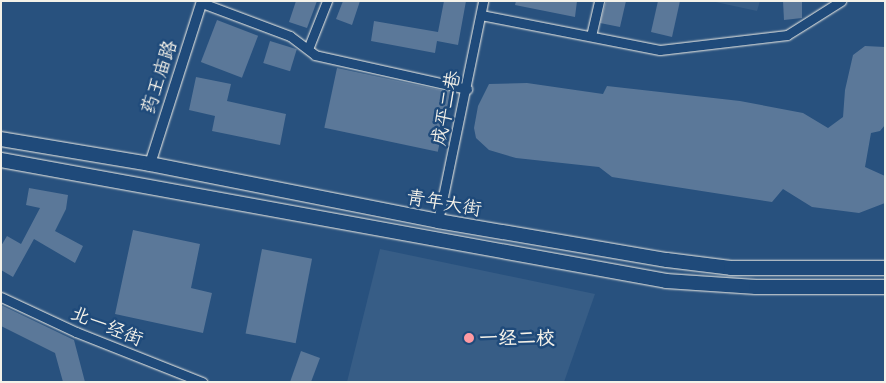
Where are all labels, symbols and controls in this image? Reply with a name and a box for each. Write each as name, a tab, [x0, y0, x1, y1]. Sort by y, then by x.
street label: 药王庙路	[136, 37, 182, 117]
street label: 成平二巷	[427, 68, 465, 148]
street label: 青年大街	[405, 185, 483, 221]
street label: 北一经街	[67, 301, 147, 351]
place label: 一经二校	[479, 327, 555, 349]
marker: 一经二校	[463, 332, 475, 344]

